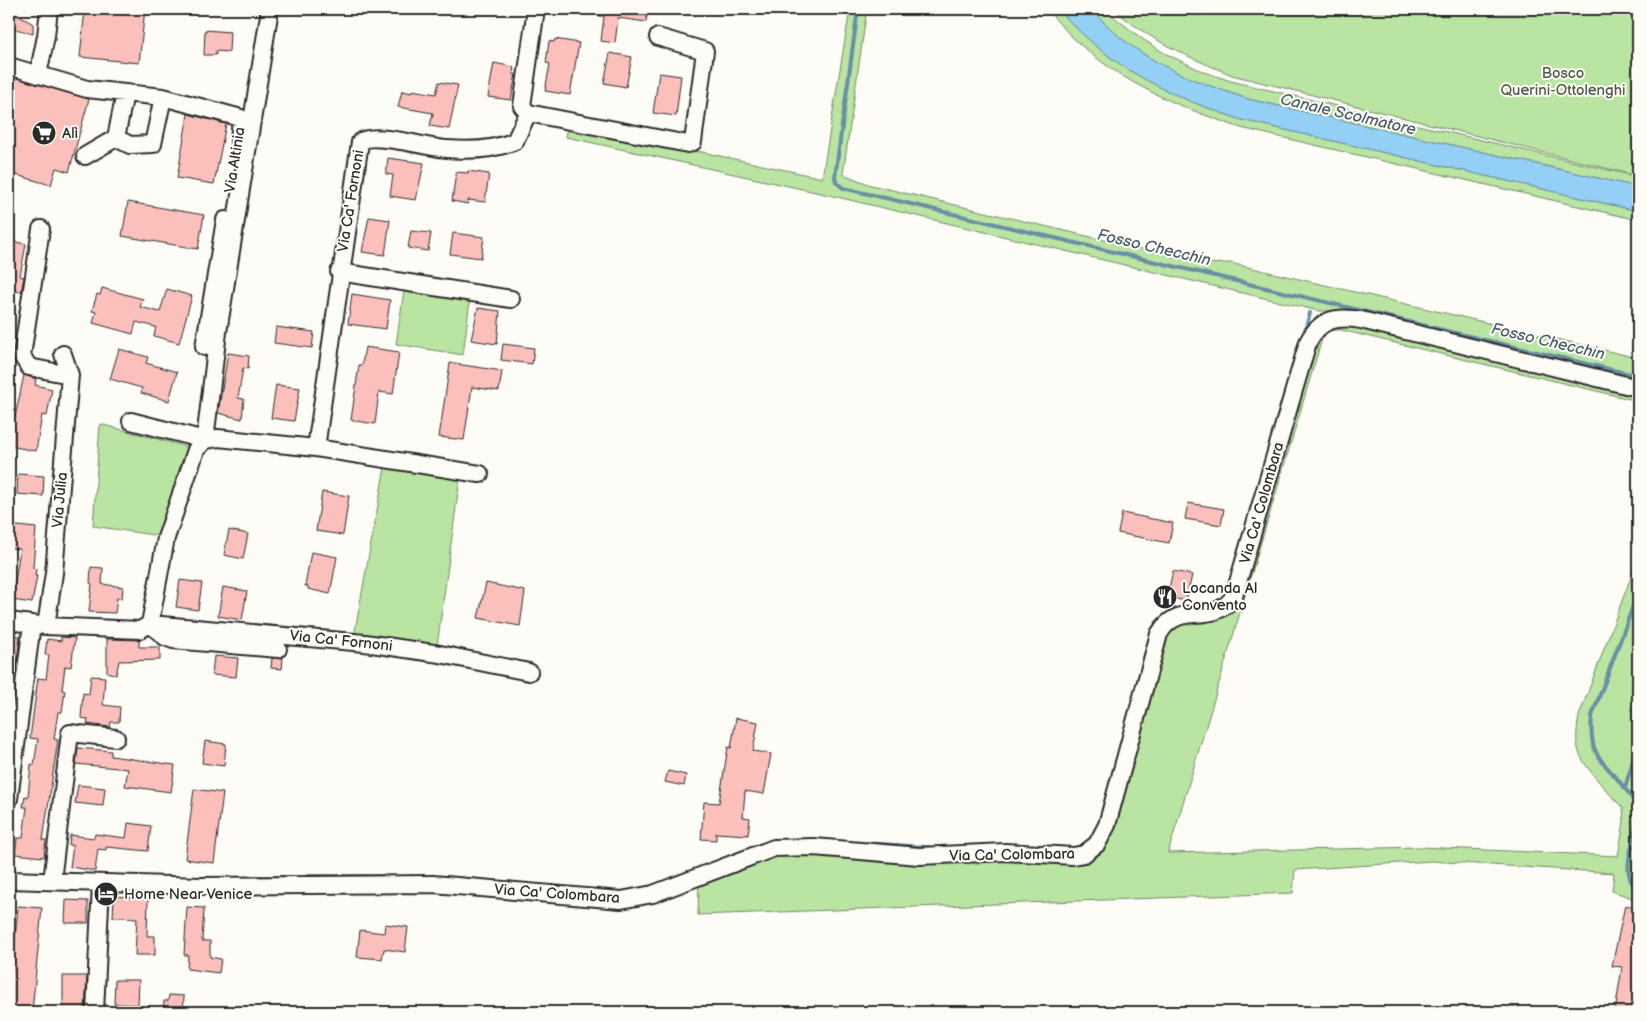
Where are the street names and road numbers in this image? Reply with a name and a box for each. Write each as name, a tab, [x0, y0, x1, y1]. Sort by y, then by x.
street label: Via Altinia	[220, 126, 250, 194]
street label: Via Ca' Fornoni	[334, 149, 368, 253]
street label: Via Ca' Colombara	[1236, 440, 1288, 566]
street label: Via Julia	[48, 471, 72, 529]
street label: Via Ca' Fornoni	[289, 626, 393, 656]
street label: Via Ca' Colombara	[949, 844, 1075, 866]
street label: Via Ca' Colombara	[494, 880, 620, 908]

